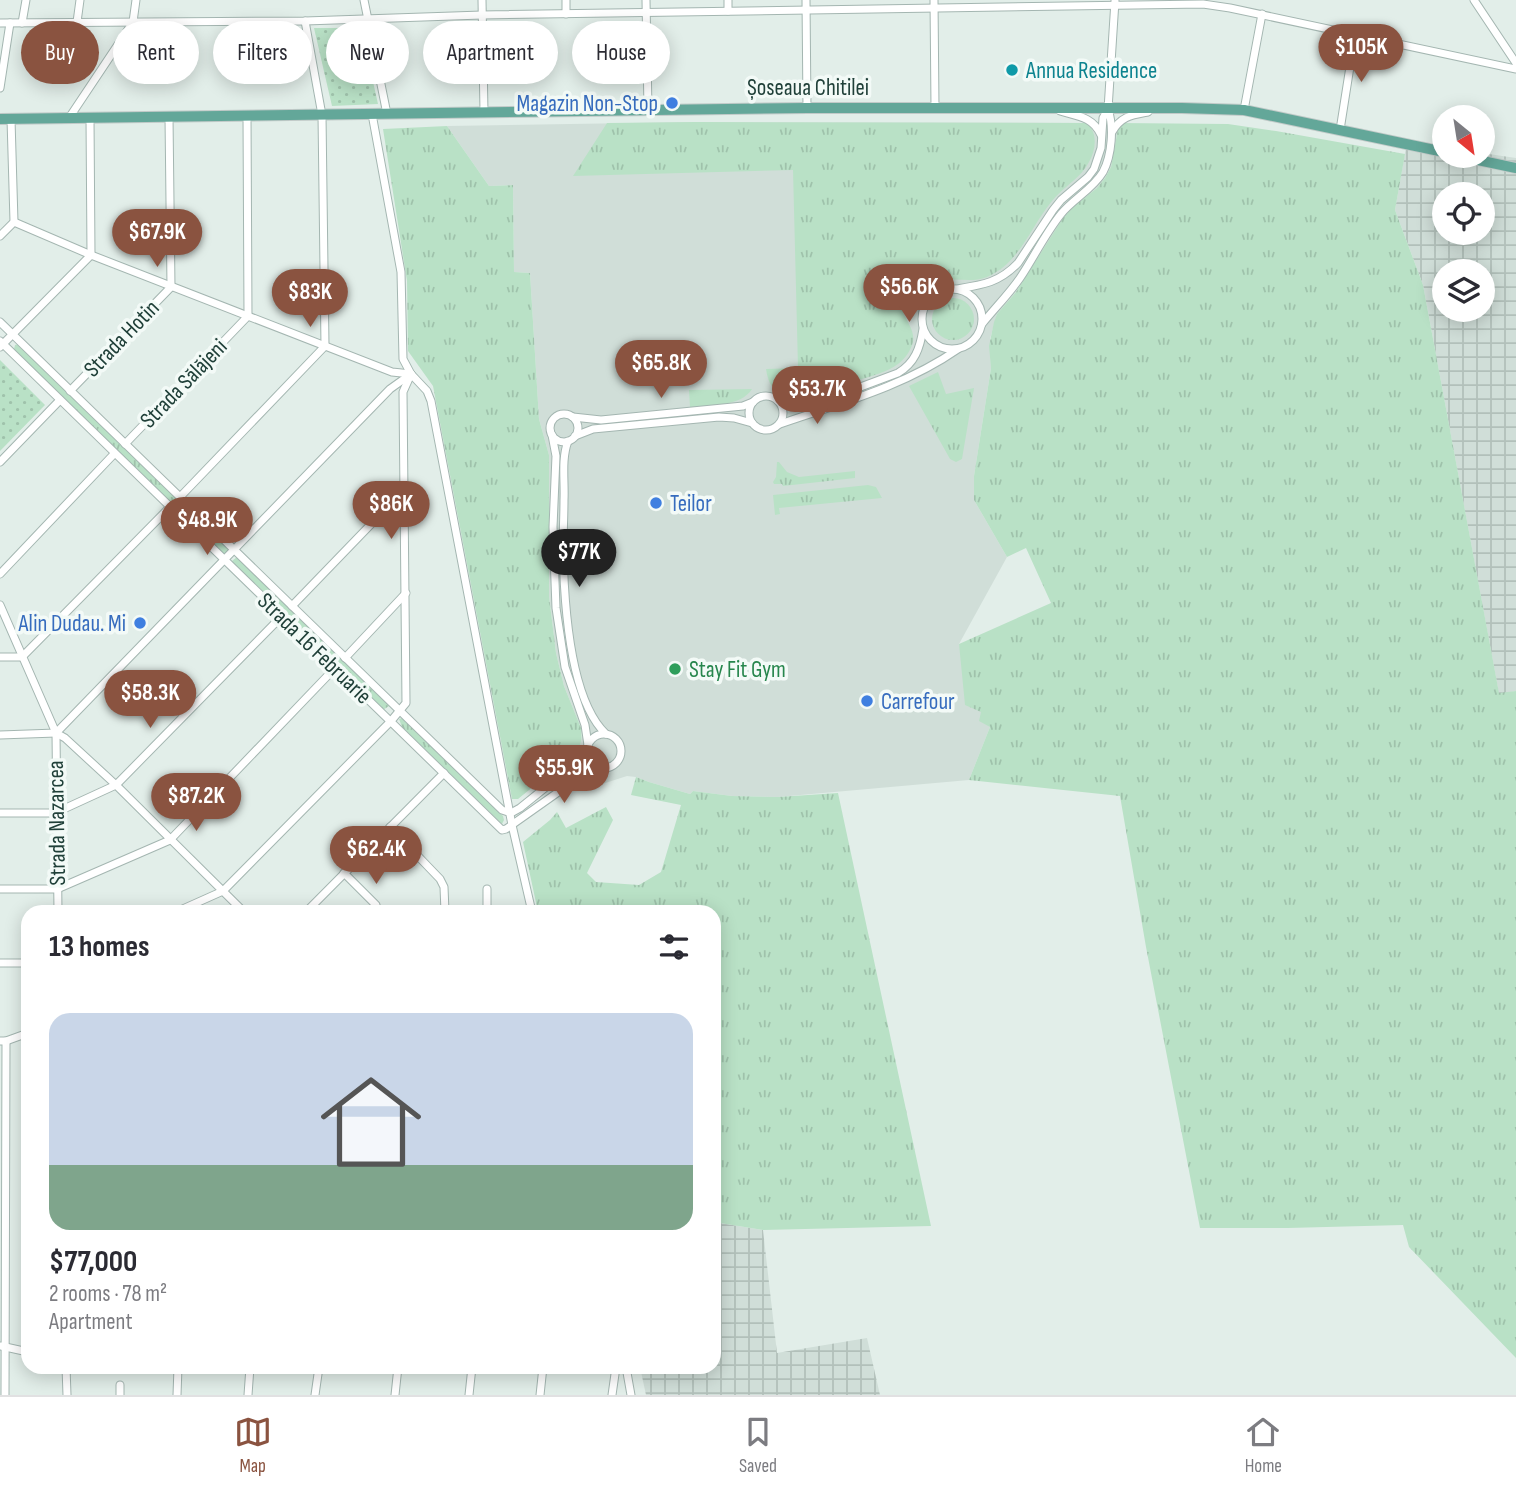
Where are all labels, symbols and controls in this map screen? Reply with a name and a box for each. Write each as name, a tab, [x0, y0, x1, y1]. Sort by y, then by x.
chip: Buy	[21, 21, 99, 84]
chip: Rent	[113, 21, 199, 84]
chip: Filters	[213, 21, 312, 84]
chip: New	[326, 21, 409, 84]
chip: Apartment	[423, 21, 558, 84]
chip: House	[572, 21, 670, 84]
pin: $105K	[1312, 24, 1410, 84]
text: $105K	[1334, 33, 1388, 61]
place label: Annua Residence	[1025, 57, 1157, 85]
marker: Annua Residence	[1004, 62, 1020, 78]
street label: Șoseaua Chitilei	[747, 74, 869, 102]
place label: Magazin Non-Stop	[517, 90, 658, 118]
marker: Magazin Non-Stop	[664, 95, 680, 111]
north arrow	[1432, 105, 1494, 168]
map controls	[1432, 105, 1495, 322]
button: locate	[1432, 182, 1495, 245]
pin: $67.9K	[100, 210, 214, 269]
text: $67.9K	[128, 218, 186, 246]
button: layers	[1432, 259, 1495, 322]
pin: $56.6K	[852, 264, 966, 324]
pin: $83K	[269, 270, 351, 329]
text: $56.6K	[879, 273, 939, 301]
text: $83K	[288, 278, 332, 306]
street label: Strada Hotin	[78, 294, 165, 383]
street label: Strada Sălăjeni	[134, 333, 233, 434]
pin: $65.8K	[604, 340, 718, 400]
text: $65.8K	[631, 349, 691, 377]
pin: $53.7K	[760, 366, 874, 426]
text: $53.7K	[788, 375, 846, 403]
pin: $86K	[350, 482, 432, 541]
text: $86K	[369, 490, 413, 518]
place label: Teilor	[670, 490, 712, 518]
marker: Teilor	[648, 495, 664, 511]
pin: $48.9K	[150, 498, 264, 557]
text: $48.9K	[177, 506, 237, 534]
pin: $77K	[538, 530, 620, 589]
text: $77K	[557, 538, 601, 566]
street label: Strada 16 Februarie	[251, 587, 377, 710]
place label: Alin Dudau. Mi	[17, 610, 126, 638]
marker: Alin Dudau. Mi	[132, 615, 148, 631]
place label: Stay Fit Gym	[689, 656, 786, 684]
marker: Stay Fit Gym	[667, 661, 683, 677]
pin: $58.3K	[93, 670, 207, 730]
text: $58.3K	[120, 679, 180, 707]
place label: Carrefour	[881, 688, 955, 716]
marker: Carrefour	[859, 693, 875, 709]
pin: $55.9K	[507, 746, 621, 805]
text: $55.9K	[534, 754, 594, 782]
street label: Strada Nazarcea	[42, 760, 72, 886]
pin: $87.2K	[139, 774, 253, 833]
text: $87.2K	[167, 782, 225, 810]
pin: $62.4K	[319, 826, 433, 886]
text: $62.4K	[346, 835, 406, 863]
icon: filters	[655, 928, 693, 966]
text: 13 homes	[49, 929, 150, 965]
icon: home	[308, 1059, 434, 1185]
text: $77,000	[49, 1244, 137, 1280]
text: 2 rooms · 78 m²	[49, 1280, 167, 1308]
text: Apartment	[49, 1308, 133, 1336]
tab: Map	[234, 1413, 272, 1478]
tab: Saved	[739, 1413, 777, 1478]
tab: Home	[1244, 1413, 1282, 1478]

